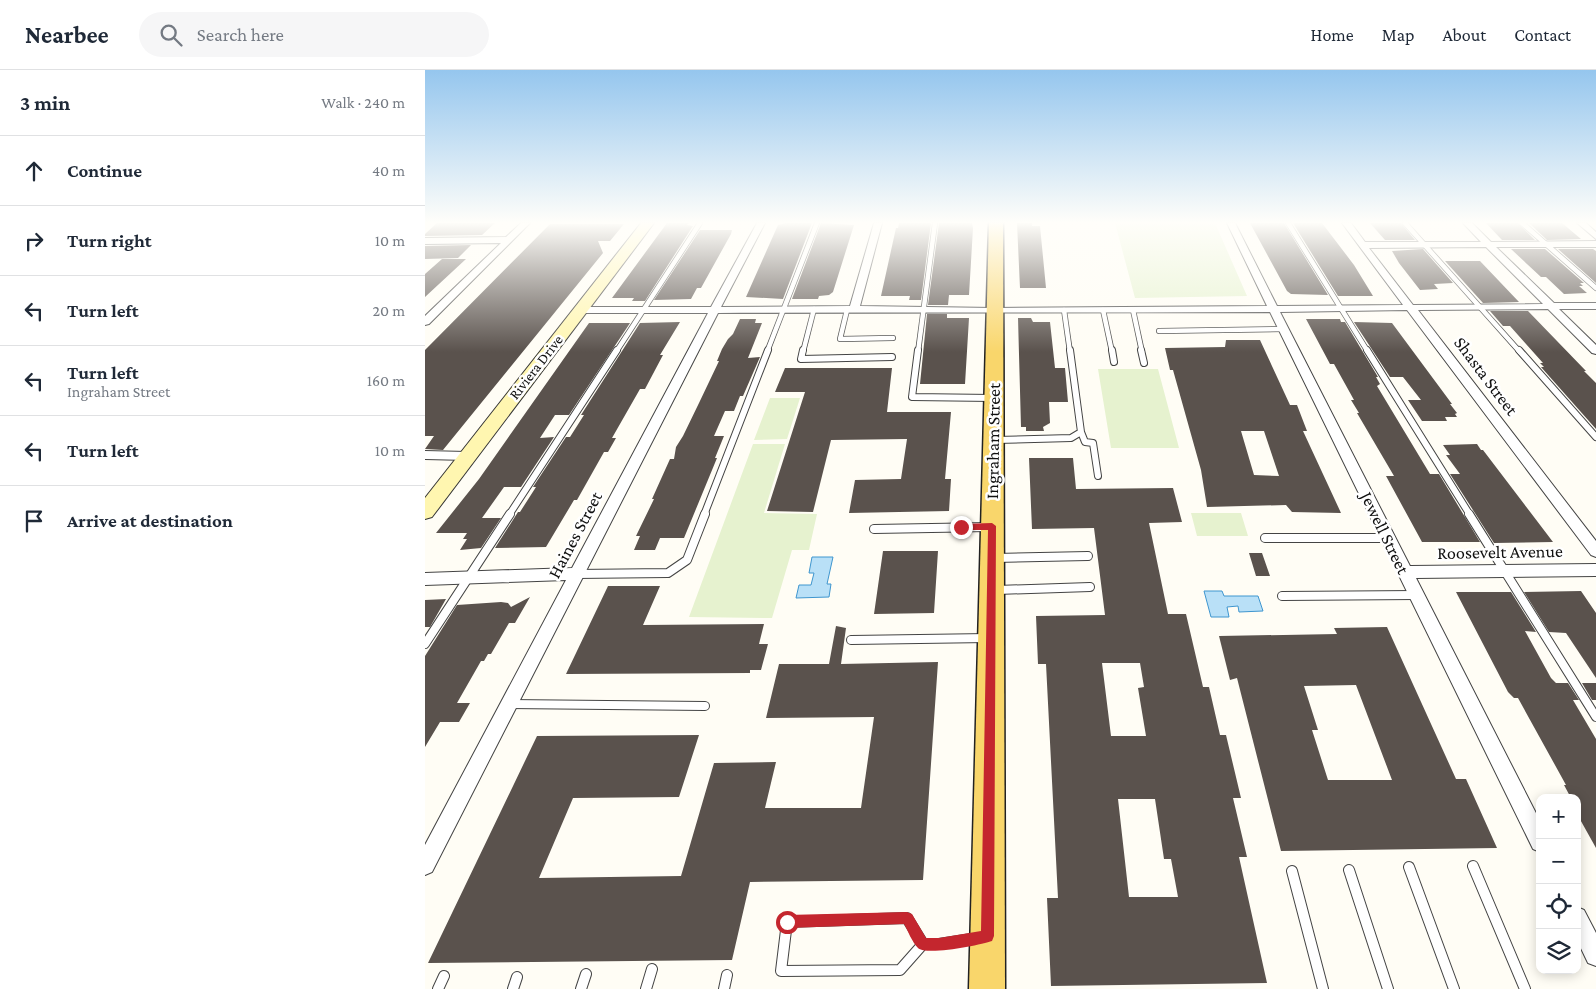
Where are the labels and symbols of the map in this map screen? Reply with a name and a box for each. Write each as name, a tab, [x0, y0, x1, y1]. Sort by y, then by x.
street label: Riviera Drive	[506, 331, 566, 402]
street label: Shasta Street	[1450, 333, 1523, 420]
street label: Ingraham Street	[982, 382, 1004, 499]
street label: Haines Street	[544, 487, 607, 582]
street label: Jewell Street	[1356, 487, 1414, 578]
route end	[950, 516, 973, 539]
street label: Roosevelt Avenue	[1437, 541, 1563, 563]
route start	[776, 911, 799, 934]

